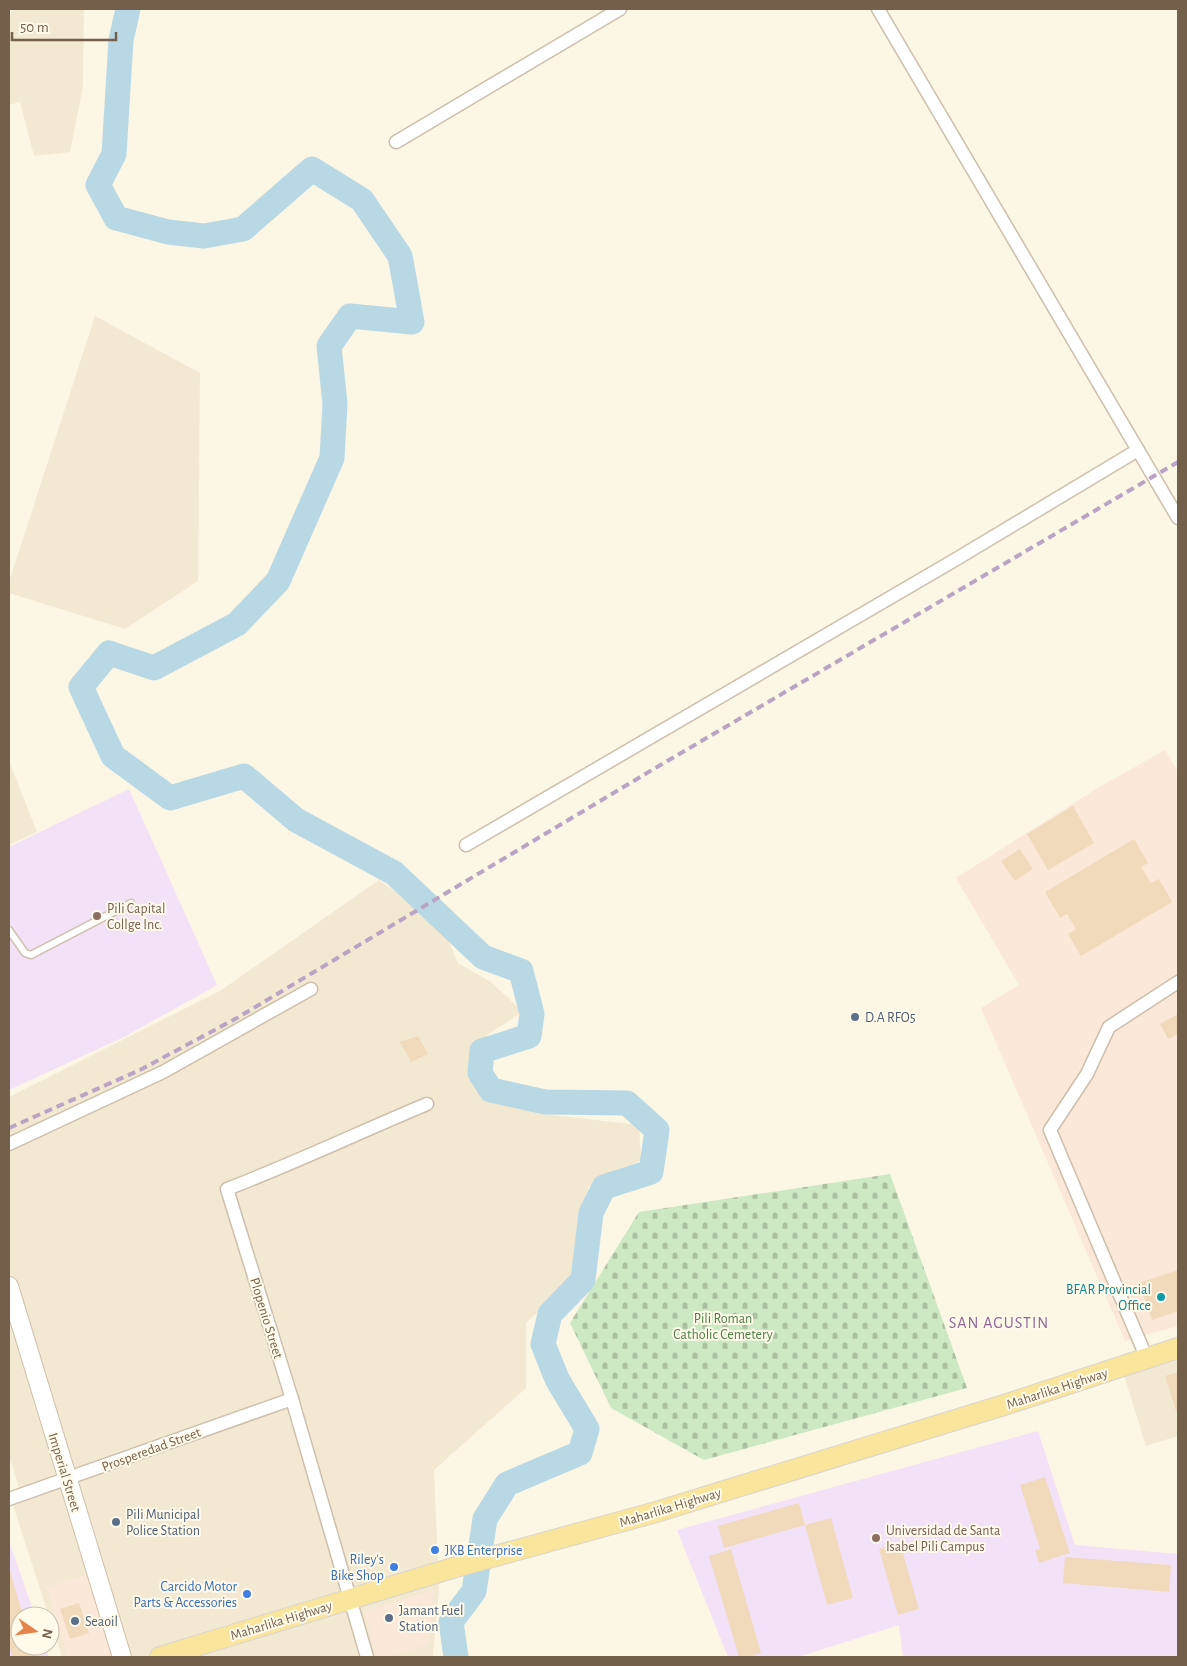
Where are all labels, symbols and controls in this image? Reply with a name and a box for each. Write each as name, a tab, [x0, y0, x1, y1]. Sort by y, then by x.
scale bar	[12, 10, 116, 42]
text: 50 m	[20, 20, 49, 35]
place label: Pili Capital Collge Inc.	[107, 902, 165, 932]
marker: Pili Capital Collge Inc.	[91, 910, 103, 922]
marker: D.A RFO5	[849, 1011, 861, 1023]
place label: D.A RFO5	[865, 1011, 916, 1025]
street label: Plopenio Street	[247, 1276, 285, 1361]
place label: BFAR Provincial Office	[1066, 1283, 1151, 1313]
marker: BFAR Provincial Office	[1155, 1291, 1167, 1303]
park label: Pili Roman Catholic Cemetery	[673, 1312, 773, 1342]
district label: SAN AGUSTIN	[949, 1315, 1049, 1331]
street label: Maharlika Highway	[1005, 1366, 1110, 1412]
street label: Prosperedad Street	[100, 1425, 203, 1474]
street label: Imperial Street	[45, 1431, 83, 1514]
street label: Maharlika Highway	[618, 1486, 723, 1530]
place label: Pili Municipal Police Station	[126, 1508, 200, 1538]
marker: Pili Municipal Police Station	[110, 1516, 122, 1528]
place label: Universidad de Santa Isabel Pili Campus	[886, 1524, 1001, 1554]
marker: Universidad de Santa Isabel Pili Campus	[870, 1532, 882, 1544]
marker: JKB Enterprise	[429, 1544, 441, 1556]
place label: JKB Enterprise	[445, 1544, 522, 1558]
place label: Riley's Bike Shop	[330, 1553, 384, 1583]
marker: Riley's Bike Shop	[388, 1561, 400, 1573]
place label: Carcido Motor Parts & Accessories	[134, 1580, 237, 1610]
marker: Carcido Motor Parts & Accessories	[241, 1588, 253, 1600]
street label: Maharlika Highway	[229, 1599, 334, 1643]
place label: Jamant Fuel Station	[399, 1604, 463, 1634]
north arrow	[10, 1606, 60, 1656]
marker: Jamant Fuel Station	[383, 1612, 395, 1624]
marker: Seaoil	[69, 1615, 81, 1627]
place label: Seaoil	[85, 1615, 118, 1629]
text: N	[39, 1627, 55, 1640]

